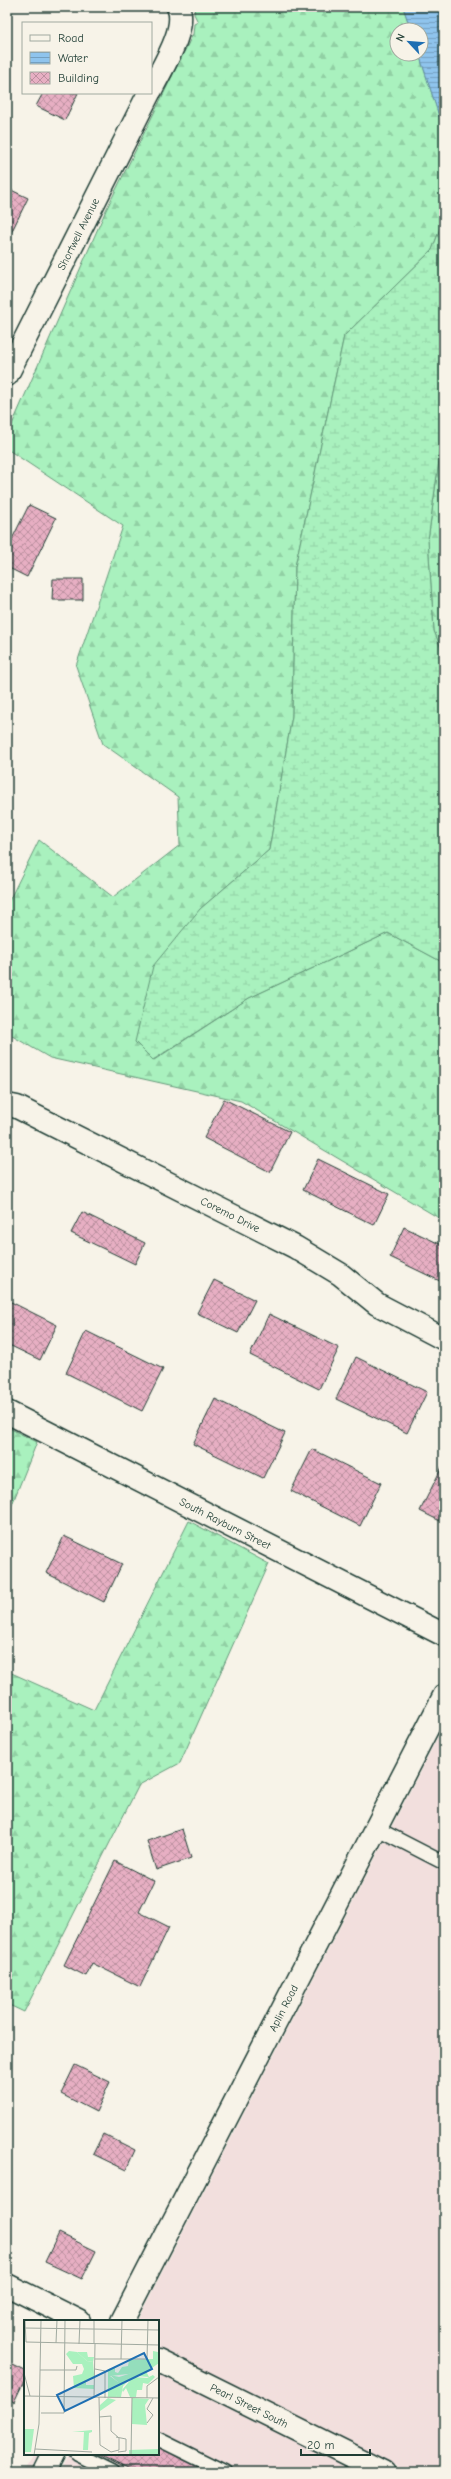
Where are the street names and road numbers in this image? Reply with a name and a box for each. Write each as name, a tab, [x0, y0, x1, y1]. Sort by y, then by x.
street label: Shortwell Avenue	[55, 195, 102, 272]
street label: Coremo Drive	[198, 1195, 262, 1235]
street label: South Rayburn Street	[177, 1495, 274, 1553]
street label: Aplin Road	[266, 1983, 301, 2034]
street label: Pearl Street South	[208, 2381, 290, 2431]

